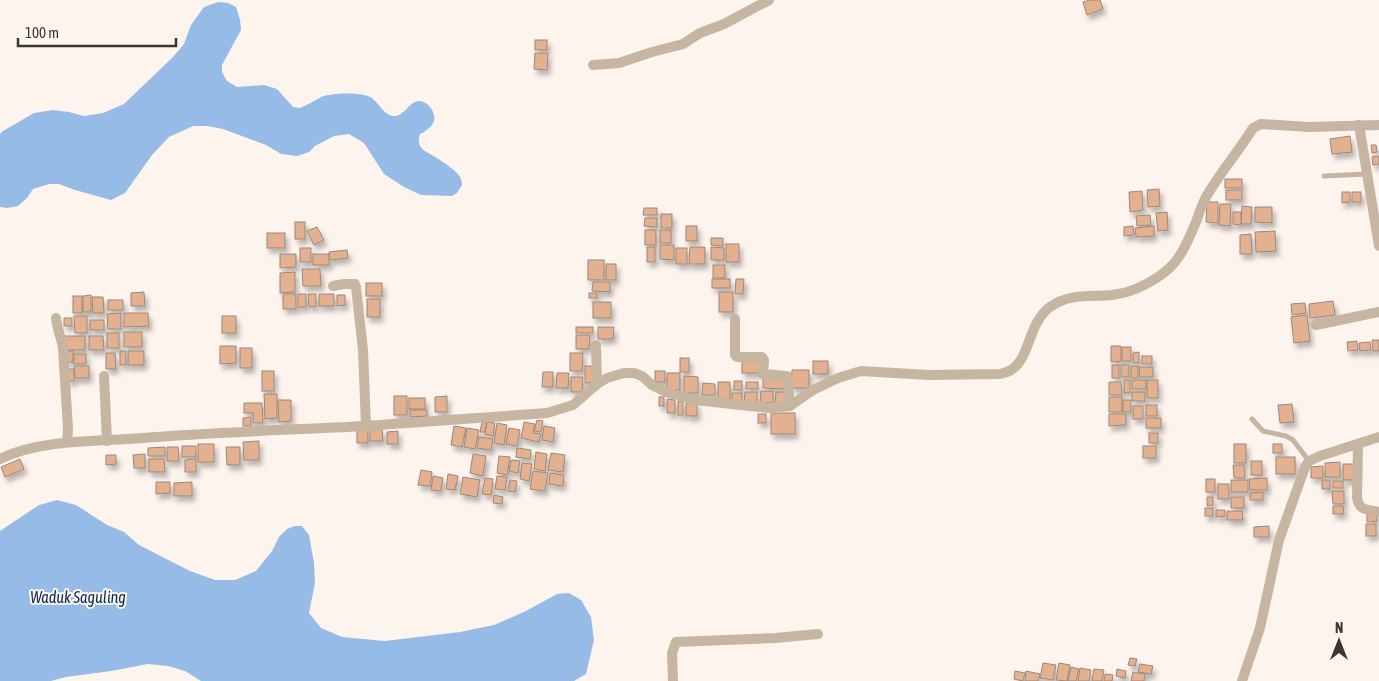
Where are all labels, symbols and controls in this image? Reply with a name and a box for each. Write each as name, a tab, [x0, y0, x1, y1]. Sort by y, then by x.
scale bar	[18, 15, 175, 47]
text: 100 m	[25, 24, 59, 41]
water label: Waduk Saguling	[30, 588, 126, 607]
north arrow	[1314, 616, 1364, 666]
text: N	[1335, 620, 1343, 636]

